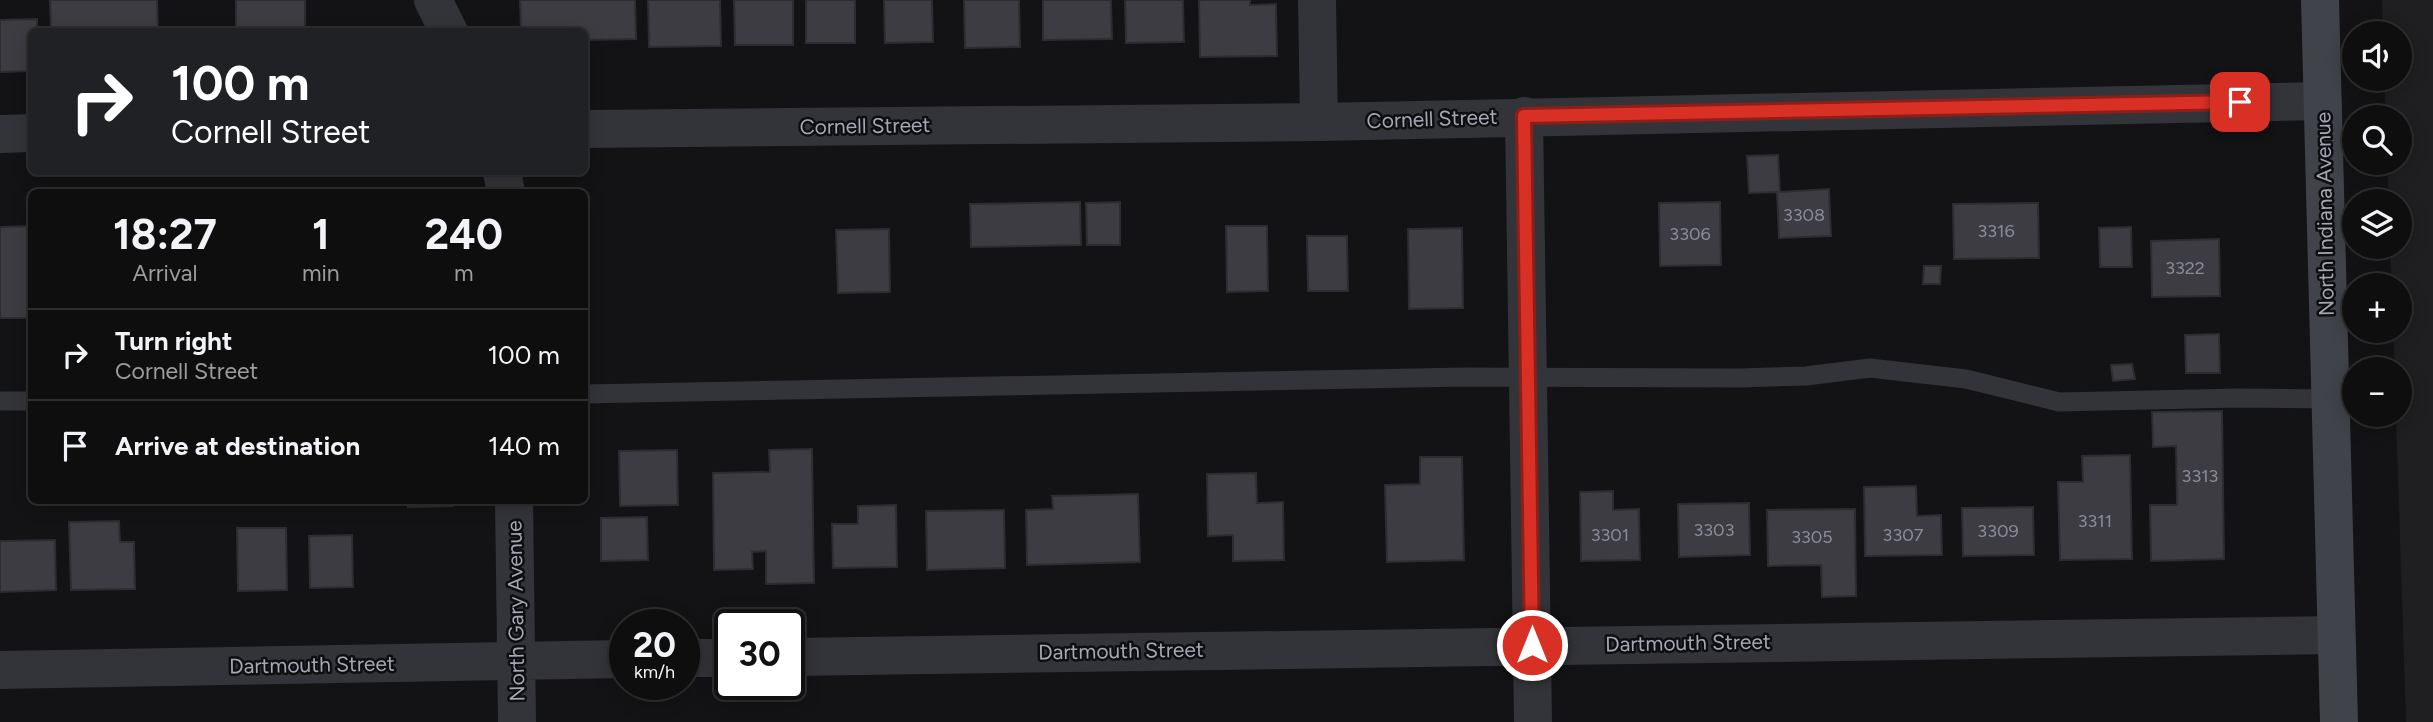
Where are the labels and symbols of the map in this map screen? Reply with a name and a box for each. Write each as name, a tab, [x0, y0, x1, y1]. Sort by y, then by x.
pin	[2210, 72, 2270, 132]
street label: Cornell Street	[1366, 104, 1498, 133]
street label: Cornell Street	[799, 112, 931, 139]
street label: North Indiana Avenue	[2310, 112, 2339, 316]
house number: 3308	[1783, 204, 1825, 226]
house number: 3316	[1977, 220, 2015, 242]
house number: 3306	[1669, 223, 1711, 245]
house number: 3322	[2165, 257, 2205, 279]
house number: 3313	[2182, 465, 2218, 487]
house number: 3311	[2078, 510, 2112, 532]
house number: 3303	[1694, 519, 1734, 541]
street label: North Gary Avenue	[501, 520, 530, 702]
house number: 3309	[1977, 520, 2019, 542]
house number: 3301	[1591, 524, 1629, 546]
house number: 3307	[1883, 524, 1924, 546]
house number: 3305	[1791, 526, 1833, 548]
position arrow	[1495, 608, 1569, 682]
speed limit sign: 30	[714, 609, 805, 700]
street label: Dartmouth Street	[1605, 629, 1771, 656]
street label: Dartmouth Street	[1038, 637, 1204, 664]
street label: Dartmouth Street	[229, 651, 395, 678]

